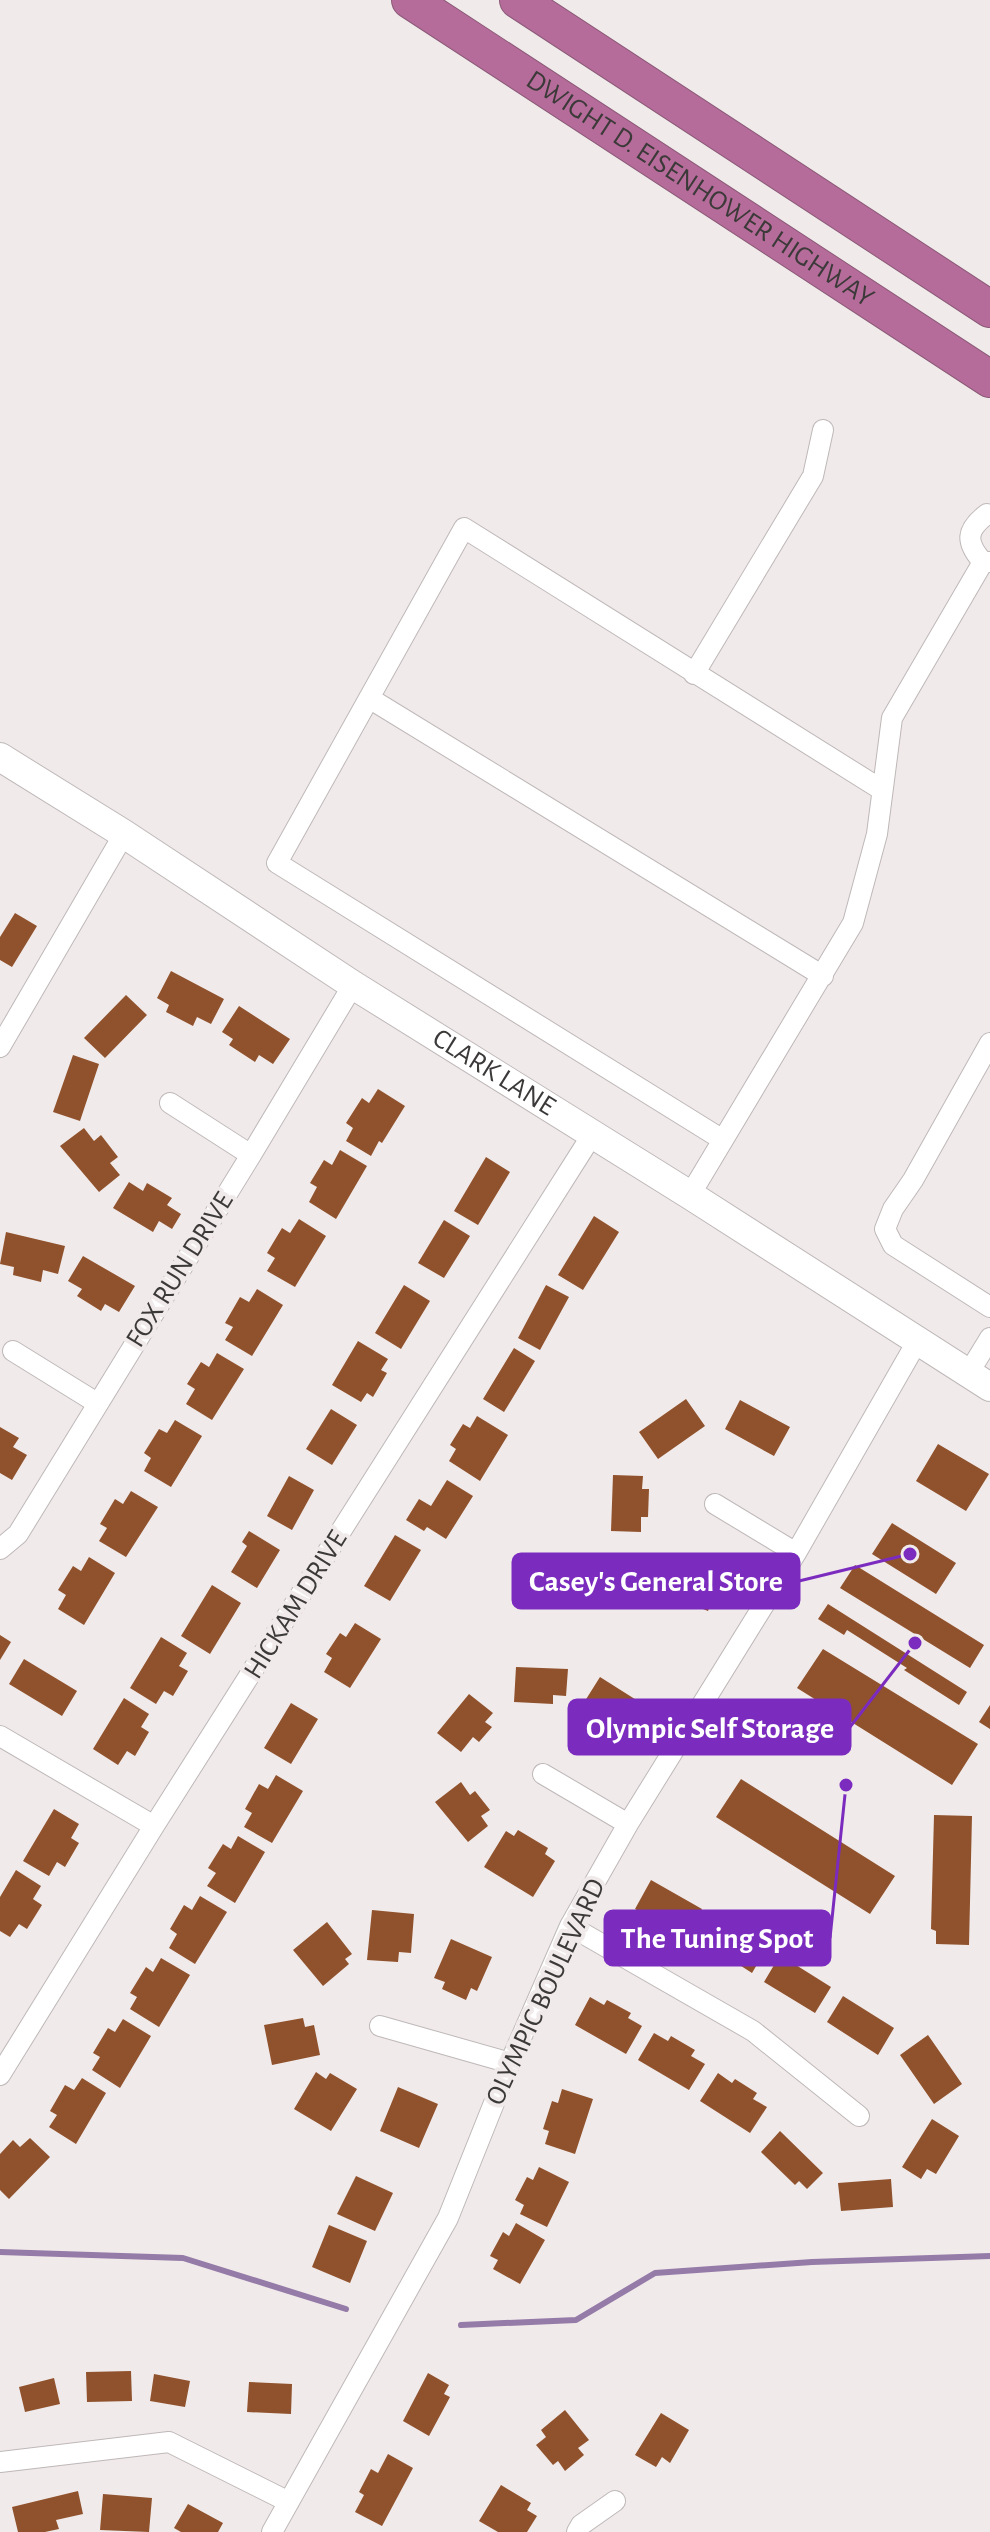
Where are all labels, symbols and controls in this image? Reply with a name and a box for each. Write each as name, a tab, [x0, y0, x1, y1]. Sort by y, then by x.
street label: DWIGHT D. EISENHOWER HIGHWAY	[521, 66, 879, 313]
street label: CLARK LANE	[428, 1024, 560, 1121]
street label: FOX RUN DRIVE	[121, 1188, 239, 1352]
street label: HICKAM DRIVE	[239, 1526, 353, 1684]
callout: Casey's General Store	[513, 1554, 799, 1608]
text: Casey's General Store	[529, 1567, 783, 1597]
callout: Olympic Self Storage	[569, 1700, 850, 1754]
text: Olympic Self Storage	[586, 1714, 834, 1744]
street label: OLYMPIC BOULEVARD	[481, 1875, 611, 2109]
callout: The Tuning Spot	[605, 1911, 830, 1965]
text: The Tuning Spot	[621, 1924, 814, 1954]

